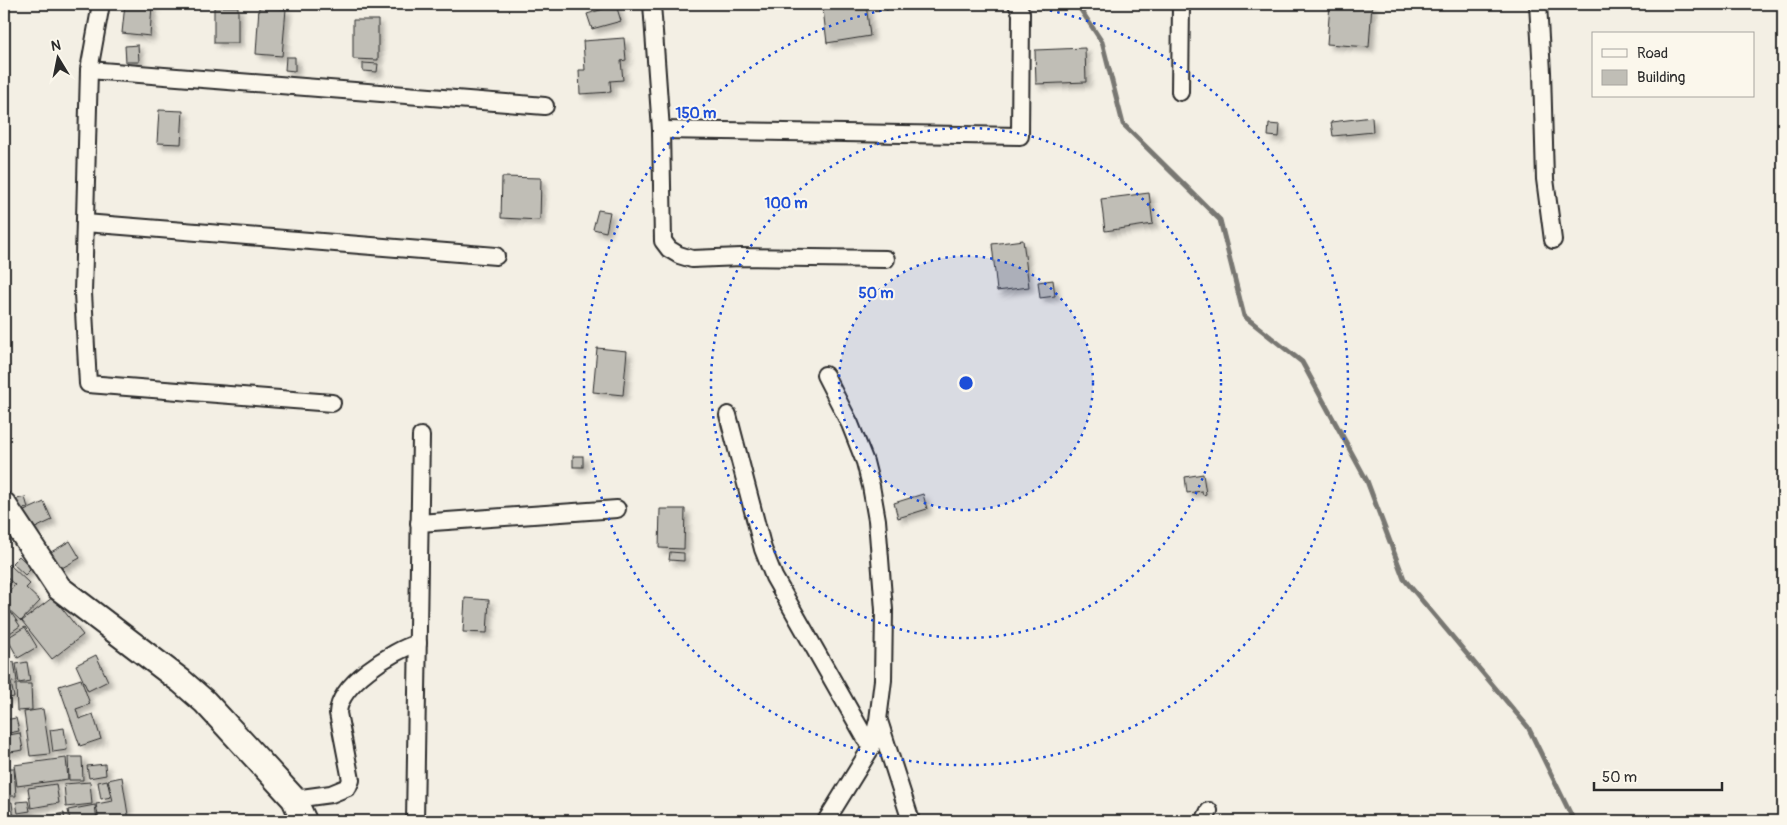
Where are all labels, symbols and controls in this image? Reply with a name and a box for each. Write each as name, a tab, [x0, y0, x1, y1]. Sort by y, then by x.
north arrow	[32, 32, 82, 82]
legend	[1592, 32, 1754, 98]
text: N	[50, 36, 62, 55]
text: Road	[1637, 44, 1668, 63]
text: Building	[1637, 68, 1685, 87]
text: 150 m	[676, 104, 716, 123]
text: 100 m	[765, 194, 807, 213]
text: 50 m	[859, 284, 893, 303]
centre of rings	[957, 374, 975, 392]
scale bar	[1594, 760, 1722, 792]
text: 50 m	[1602, 768, 1637, 787]

